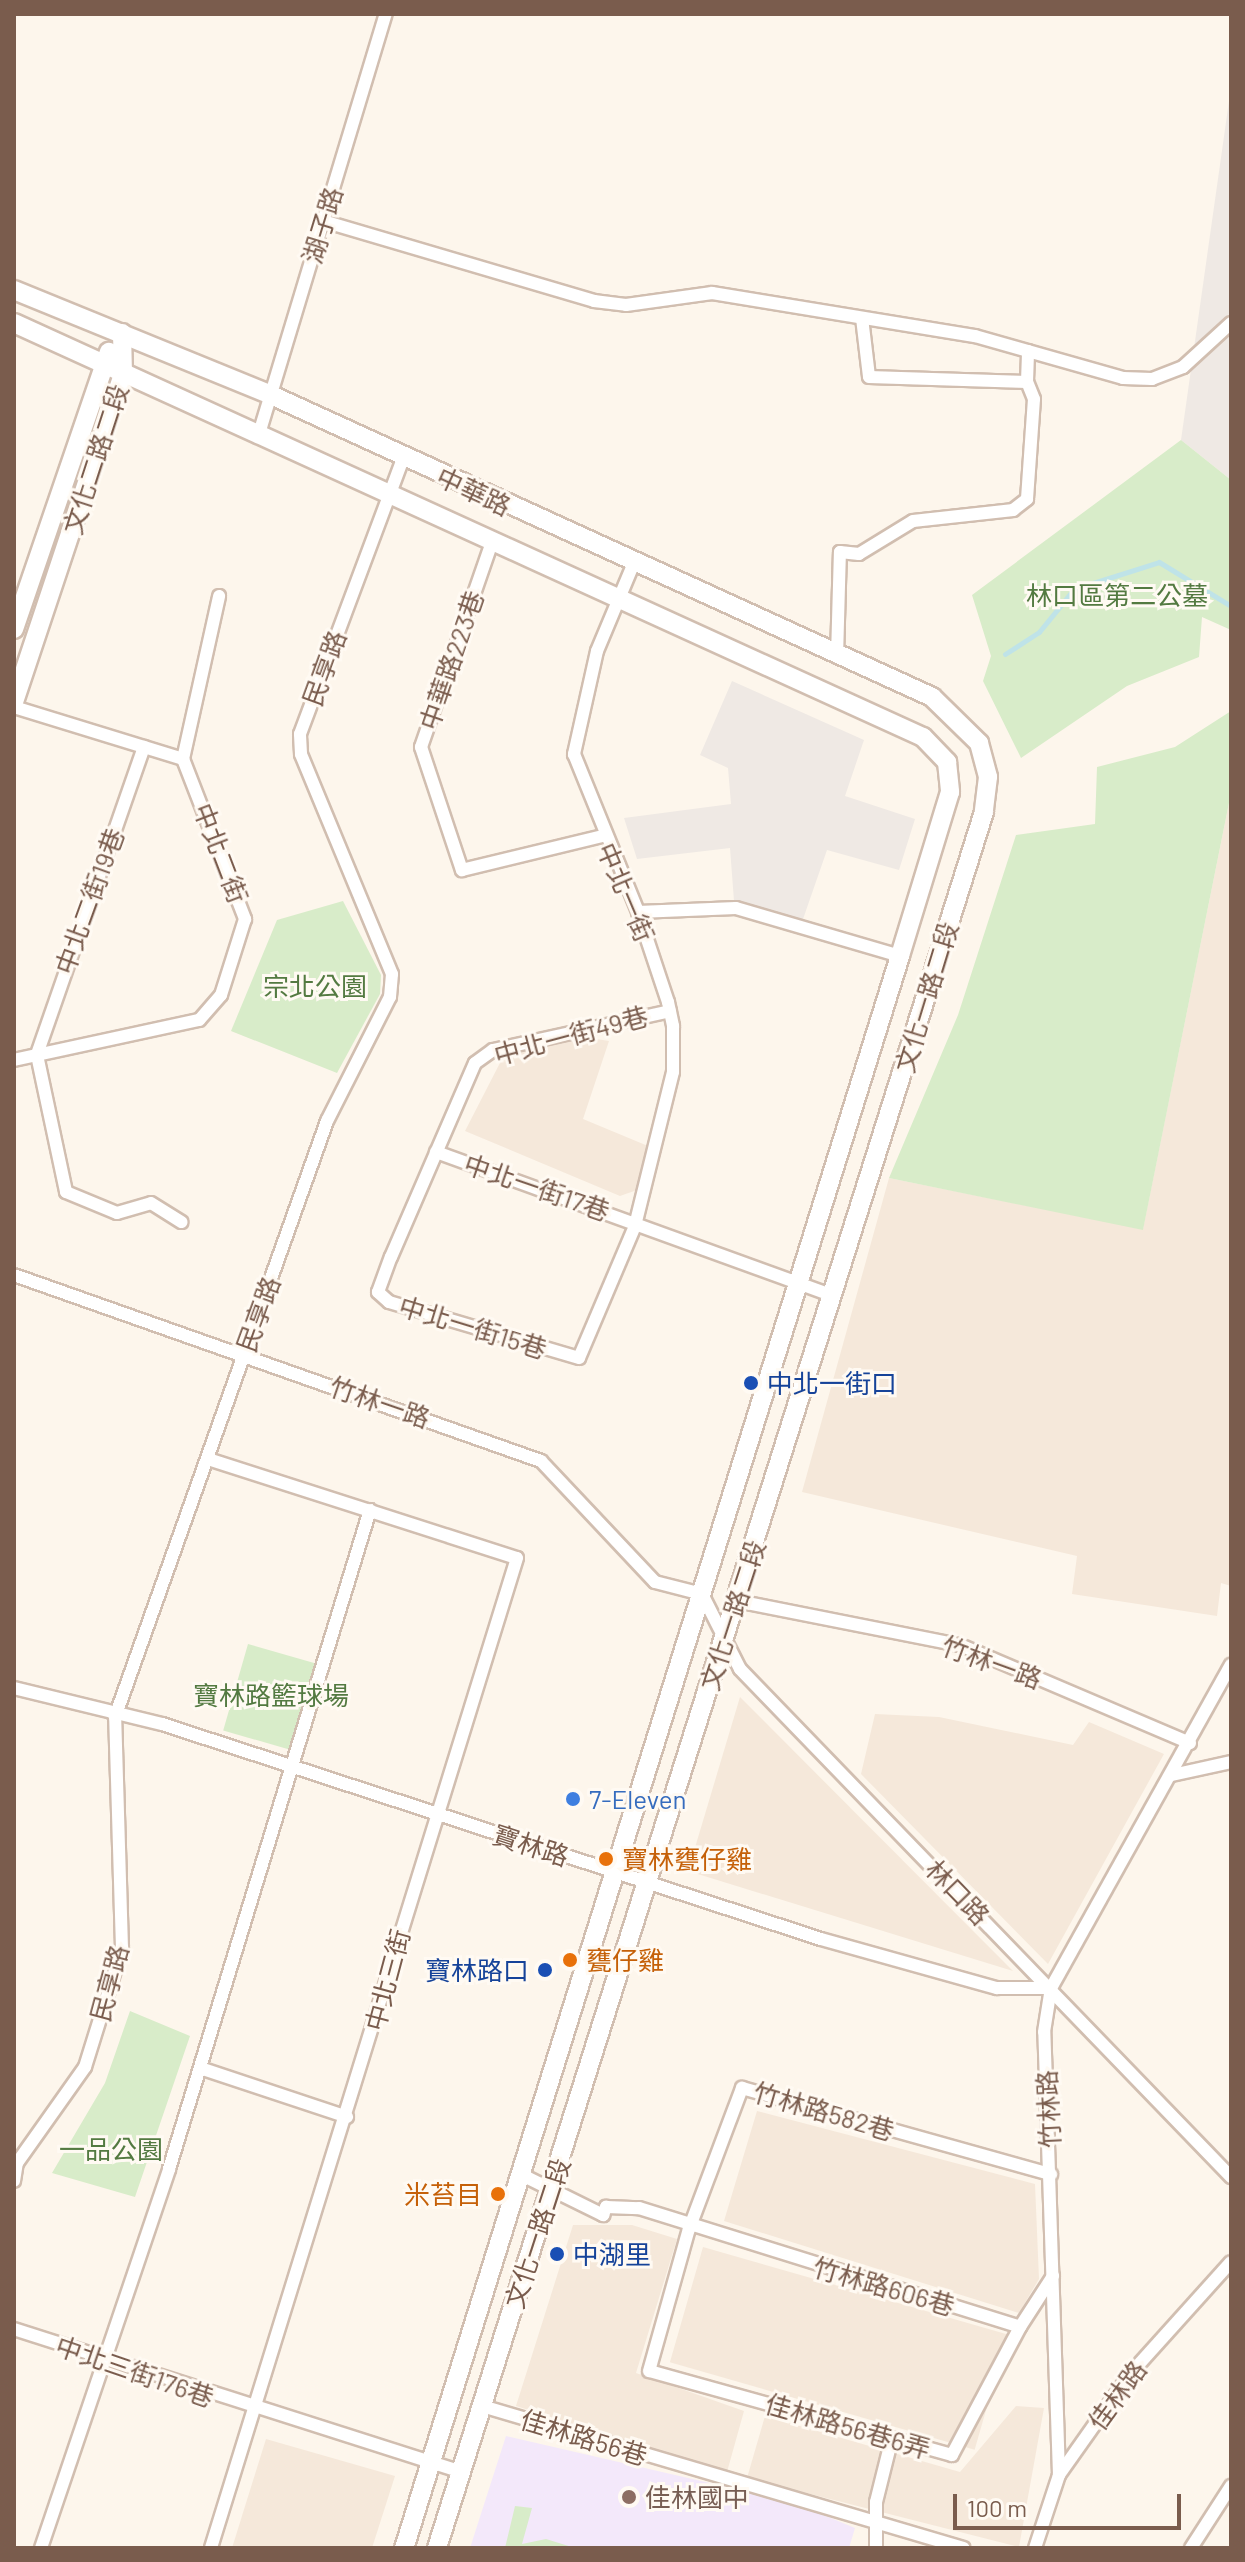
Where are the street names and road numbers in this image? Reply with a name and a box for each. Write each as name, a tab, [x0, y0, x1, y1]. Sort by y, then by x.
street label: 湖子路	[296, 183, 348, 267]
street label: 文化二路二段	[56, 380, 134, 538]
street label: 中華路	[432, 460, 516, 522]
street label: 中華路223巷	[413, 586, 489, 734]
street label: 民享路	[296, 626, 352, 710]
street label: 中北二街	[188, 799, 254, 907]
street label: 中北二街19巷	[48, 824, 130, 978]
street label: 中北一街	[591, 838, 661, 946]
street label: 文化一路二段	[888, 918, 964, 1076]
street label: 中北一街49巷	[491, 1000, 651, 1070]
street label: 中北一街17巷	[460, 1148, 614, 1226]
street label: 民享路	[230, 1272, 286, 1356]
street label: 中北一街15巷	[396, 1290, 550, 1364]
street label: 竹林一路	[326, 1370, 434, 1434]
street label: 文化一路二段	[693, 1536, 771, 1694]
street label: 竹林一路	[938, 1630, 1046, 1694]
street label: 寶林路	[489, 1818, 573, 1872]
street label: 林口路	[920, 1853, 996, 1931]
street label: 中北三街	[358, 1926, 416, 2034]
street label: 民享路	[84, 1941, 134, 2025]
street label: 竹林路	[1030, 2069, 1066, 2149]
street label: 竹林路582巷	[750, 2076, 898, 2146]
street label: 文化一路二段	[498, 2154, 576, 2312]
street label: 竹林路606巷	[810, 2251, 958, 2321]
street label: 中北三街176巷	[52, 2329, 218, 2413]
street label: 佳林路	[1081, 2354, 1153, 2436]
street label: 佳林路56巷6弄	[762, 2388, 934, 2464]
street label: 佳林路56巷	[517, 2403, 651, 2471]

